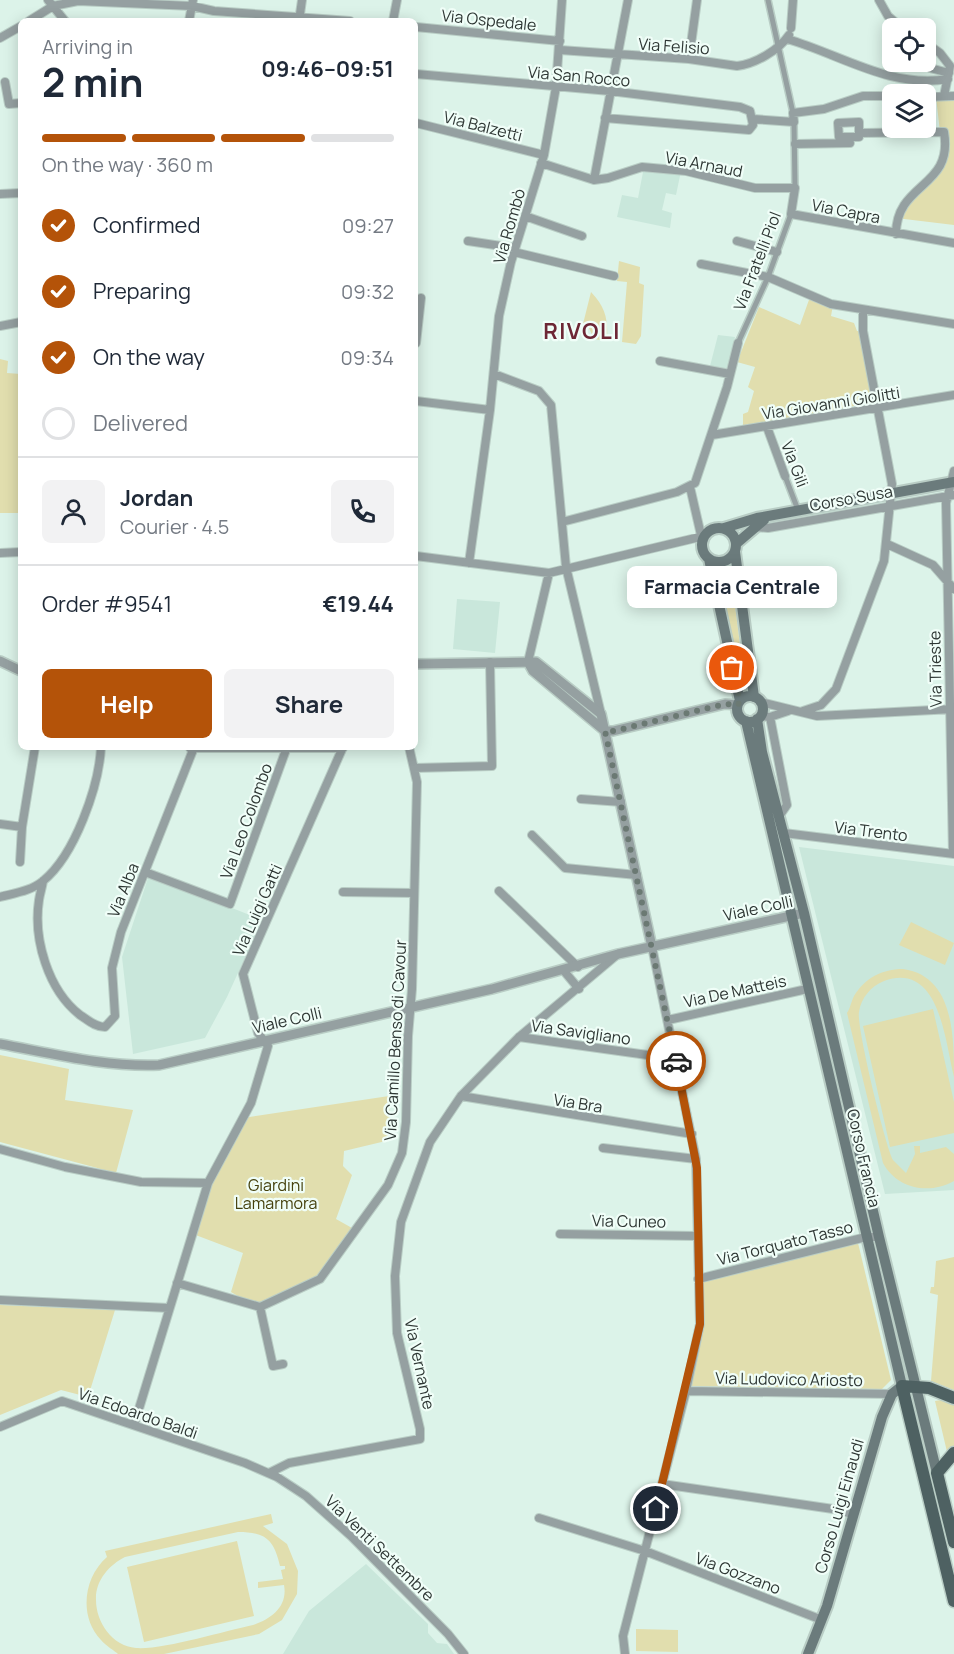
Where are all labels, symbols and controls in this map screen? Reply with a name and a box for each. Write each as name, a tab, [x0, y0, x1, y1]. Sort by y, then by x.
street label: Via Ospedale	[440, 4, 538, 36]
map controls	[882, 18, 936, 138]
button: locate	[882, 18, 936, 72]
text: Arriving in	[42, 33, 133, 60]
street label: Via Felisio	[638, 33, 710, 59]
text: 09:46–09:51	[261, 54, 394, 84]
text: 2 min	[42, 55, 143, 109]
street label: Via San Rocco	[527, 61, 631, 91]
button: layers	[882, 84, 936, 138]
street label: Via Balzetti	[441, 106, 525, 146]
street label: Via Arnaud	[663, 146, 745, 182]
text: On the way · 360 m	[42, 151, 213, 178]
street label: Via Rombò	[488, 186, 530, 266]
street label: Via Capra	[810, 194, 882, 228]
icon: check	[42, 209, 75, 242]
street label: Via Fratelli Piol	[728, 209, 786, 313]
text: Confirmed	[93, 210, 201, 240]
text: 09:27	[342, 212, 394, 239]
icon: check	[42, 275, 75, 308]
text: Preparing	[93, 276, 191, 306]
text: 09:32	[341, 278, 394, 305]
district label: RIVOLI	[543, 316, 621, 346]
icon: check	[42, 341, 75, 374]
text: On the way	[93, 342, 205, 372]
text: 09:34	[341, 344, 394, 371]
street label: Via Giovanni Giolitti	[760, 381, 902, 425]
text: Delivered	[93, 408, 188, 438]
street label: Via Gili	[776, 438, 814, 490]
button: person	[42, 480, 105, 543]
button: phone	[331, 480, 394, 543]
street label: Corso Susa	[808, 480, 894, 516]
text: Jordan	[120, 483, 193, 513]
text: Courier · 4.5	[120, 513, 229, 540]
callout: Farmacia Centrale	[627, 566, 837, 608]
text: Farmacia Centrale	[644, 573, 820, 600]
text: Order #9541	[42, 589, 172, 619]
text: €19.44	[323, 589, 394, 619]
street label: Via Trieste	[923, 631, 947, 707]
pin	[706, 642, 757, 693]
icon: bag	[715, 651, 748, 684]
button: Help	[42, 669, 212, 738]
button: Share	[224, 669, 394, 738]
street label: Via Leo Colombo	[215, 760, 277, 882]
street label: Via Trento	[833, 816, 909, 846]
street label: Via Alba	[102, 859, 144, 921]
street label: Via Luigi Gatti	[227, 860, 287, 960]
street label: Viale Colli	[721, 890, 795, 926]
street label: Via Camillo Benso di Cavour	[379, 939, 411, 1141]
street label: Via De Matteis	[682, 969, 788, 1013]
street label: Viale Colli	[250, 1001, 324, 1039]
street label: Via Savigliano	[530, 1014, 632, 1050]
courier	[646, 1031, 706, 1091]
icon: car	[660, 1045, 693, 1078]
street label: Via Bra	[552, 1088, 604, 1118]
street label: Corso Francia	[842, 1107, 886, 1209]
park label: Giardini Lamarmora	[235, 1174, 317, 1214]
street label: Via Cuneo	[592, 1209, 666, 1233]
street label: Via Torquato Tasso	[715, 1216, 855, 1270]
street label: Via Vernante	[400, 1317, 440, 1411]
street label: Via Ludovico Ariosto	[715, 1367, 863, 1391]
street label: Via Edoardo Baldi	[75, 1382, 201, 1444]
street label: Corso Luigi Einaudi	[809, 1436, 869, 1576]
pin	[630, 1483, 681, 1534]
street label: Via Venti Settembre	[321, 1490, 439, 1606]
icon: home	[639, 1492, 672, 1525]
street label: Via Gozzano	[692, 1547, 784, 1599]

